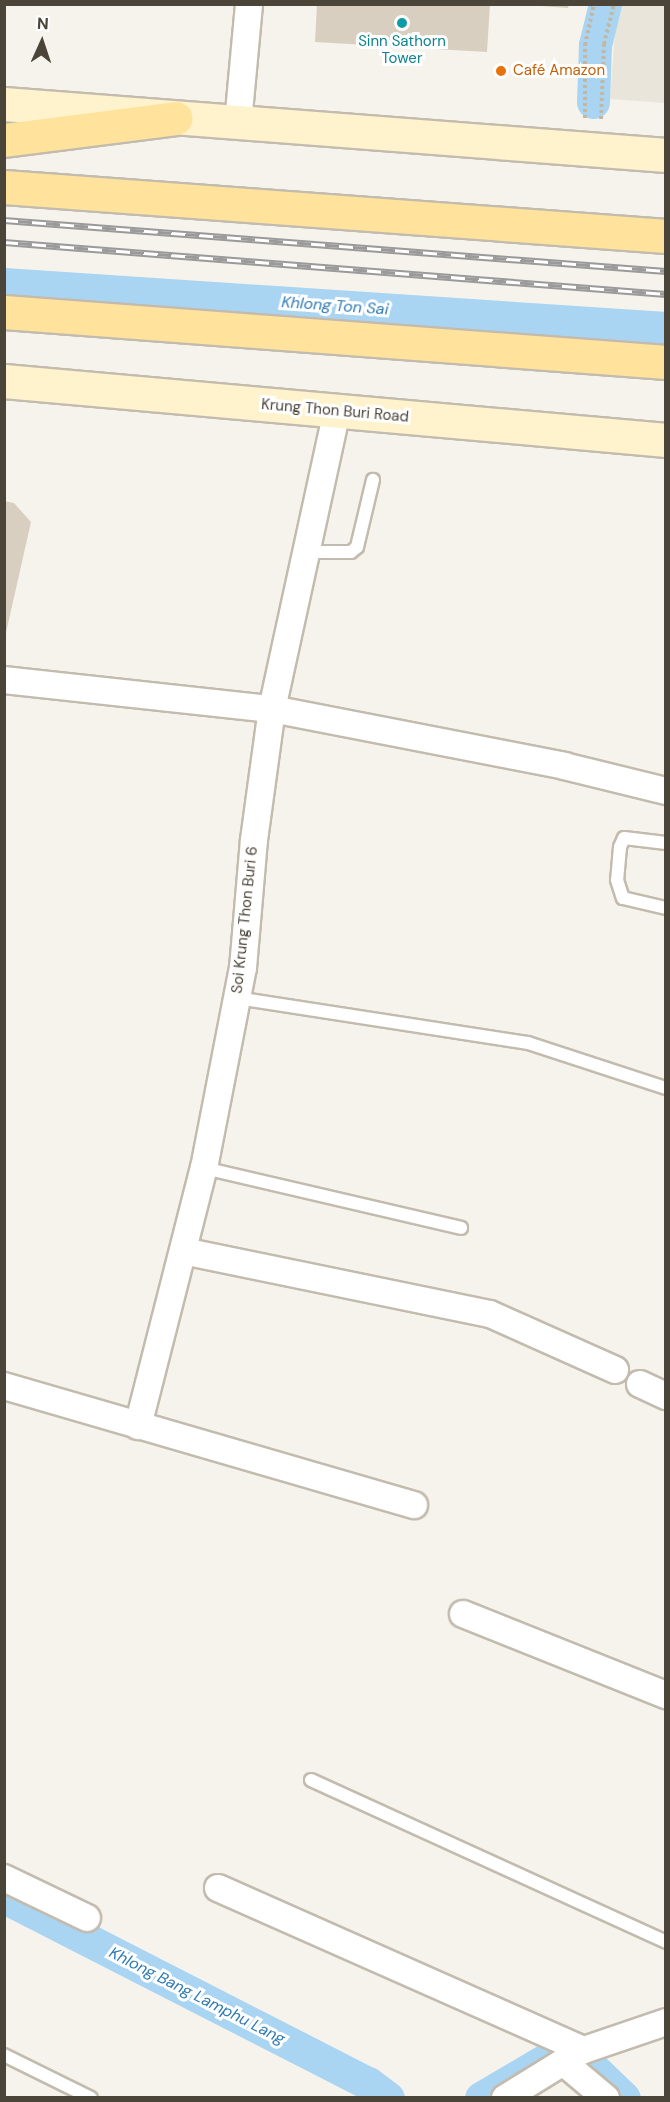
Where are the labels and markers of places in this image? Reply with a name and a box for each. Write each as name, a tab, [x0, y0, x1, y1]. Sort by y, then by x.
marker: Sinn Sathorn Tower	[395, 16, 409, 30]
place label: Sinn Sathorn Tower	[358, 32, 446, 67]
place label: Café Amazon	[513, 62, 605, 80]
marker: Café Amazon	[494, 64, 508, 78]

